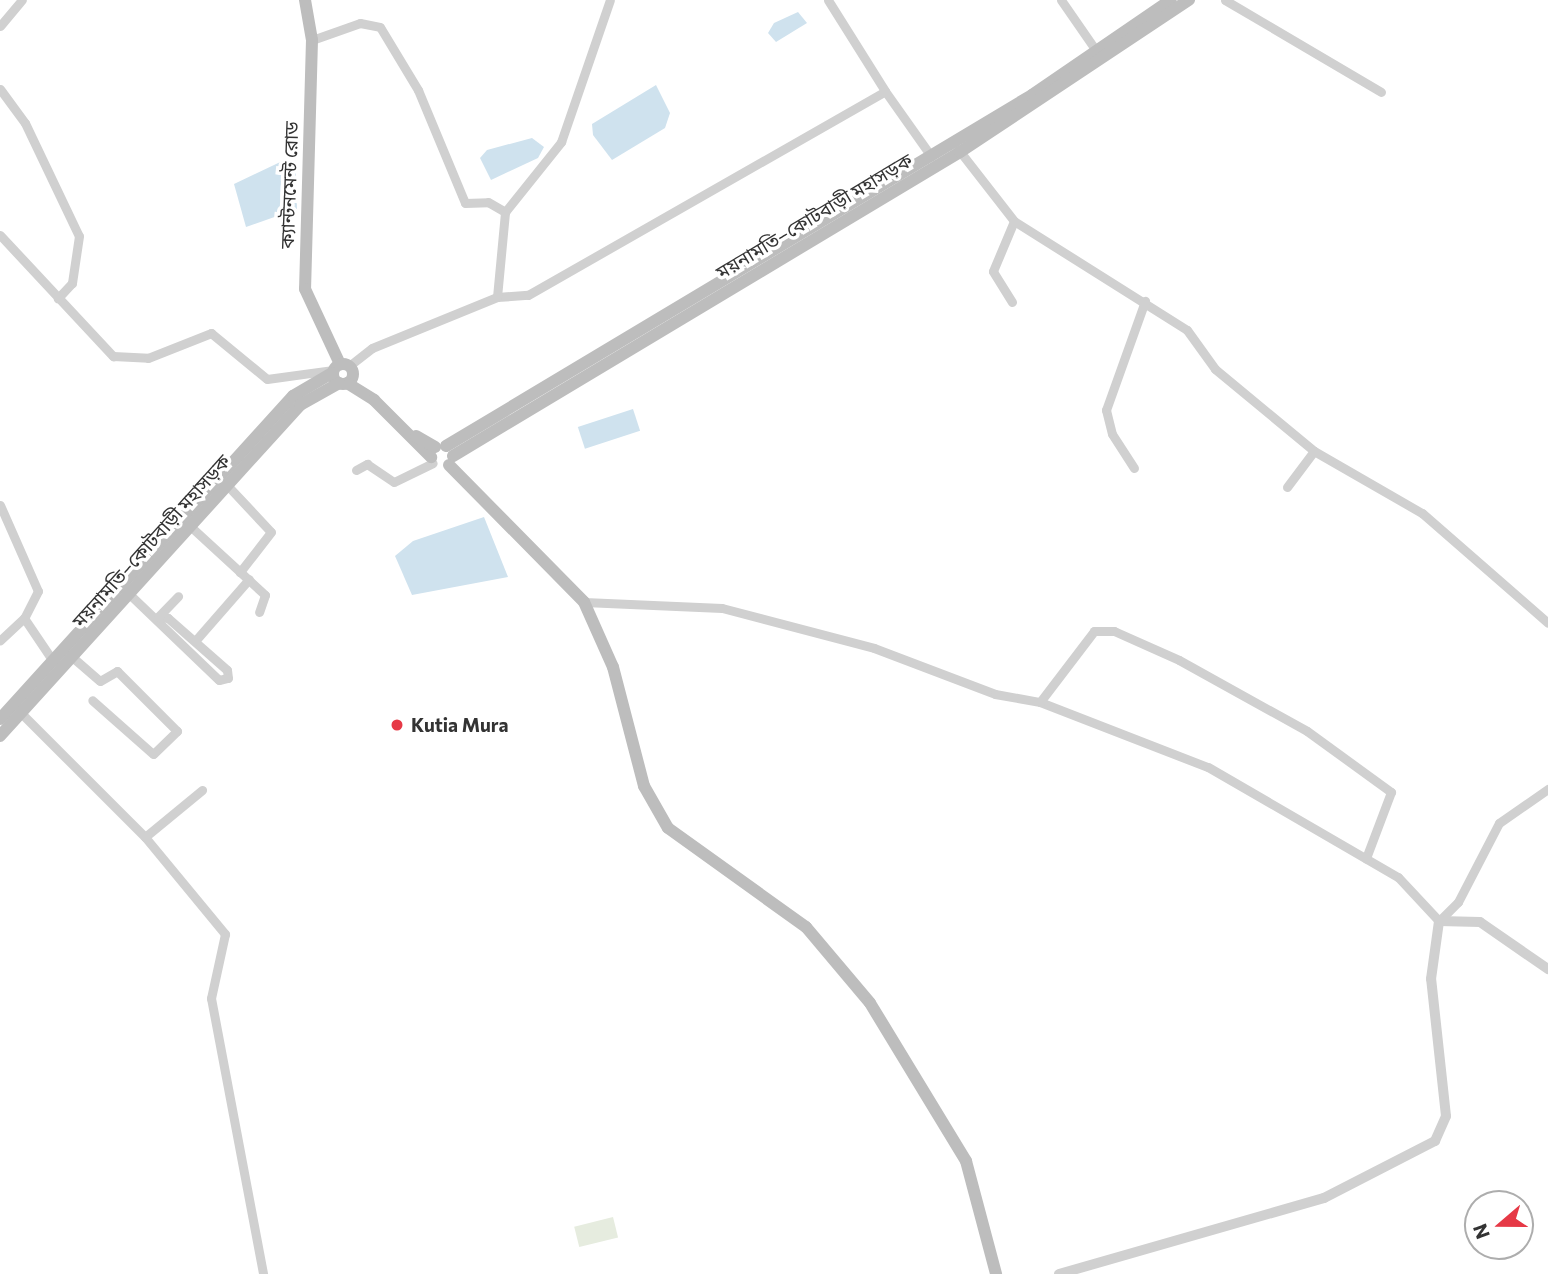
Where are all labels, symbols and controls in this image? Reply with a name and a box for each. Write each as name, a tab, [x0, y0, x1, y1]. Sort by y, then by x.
street label: ক্যান্টনমেন্ট রোড	[275, 121, 303, 249]
street label: ময়নামতি–কোটবাড়ী মহাসড়ক	[712, 148, 916, 284]
street label: ময়নামতি–কোটবাড়ী মহাসড়ক	[67, 450, 235, 632]
place label: Kutia Mura	[411, 714, 508, 736]
marker: Kutia Mura	[389, 717, 405, 733]
north arrow	[1464, 1190, 1534, 1260]
text: N	[1467, 1221, 1494, 1242]

